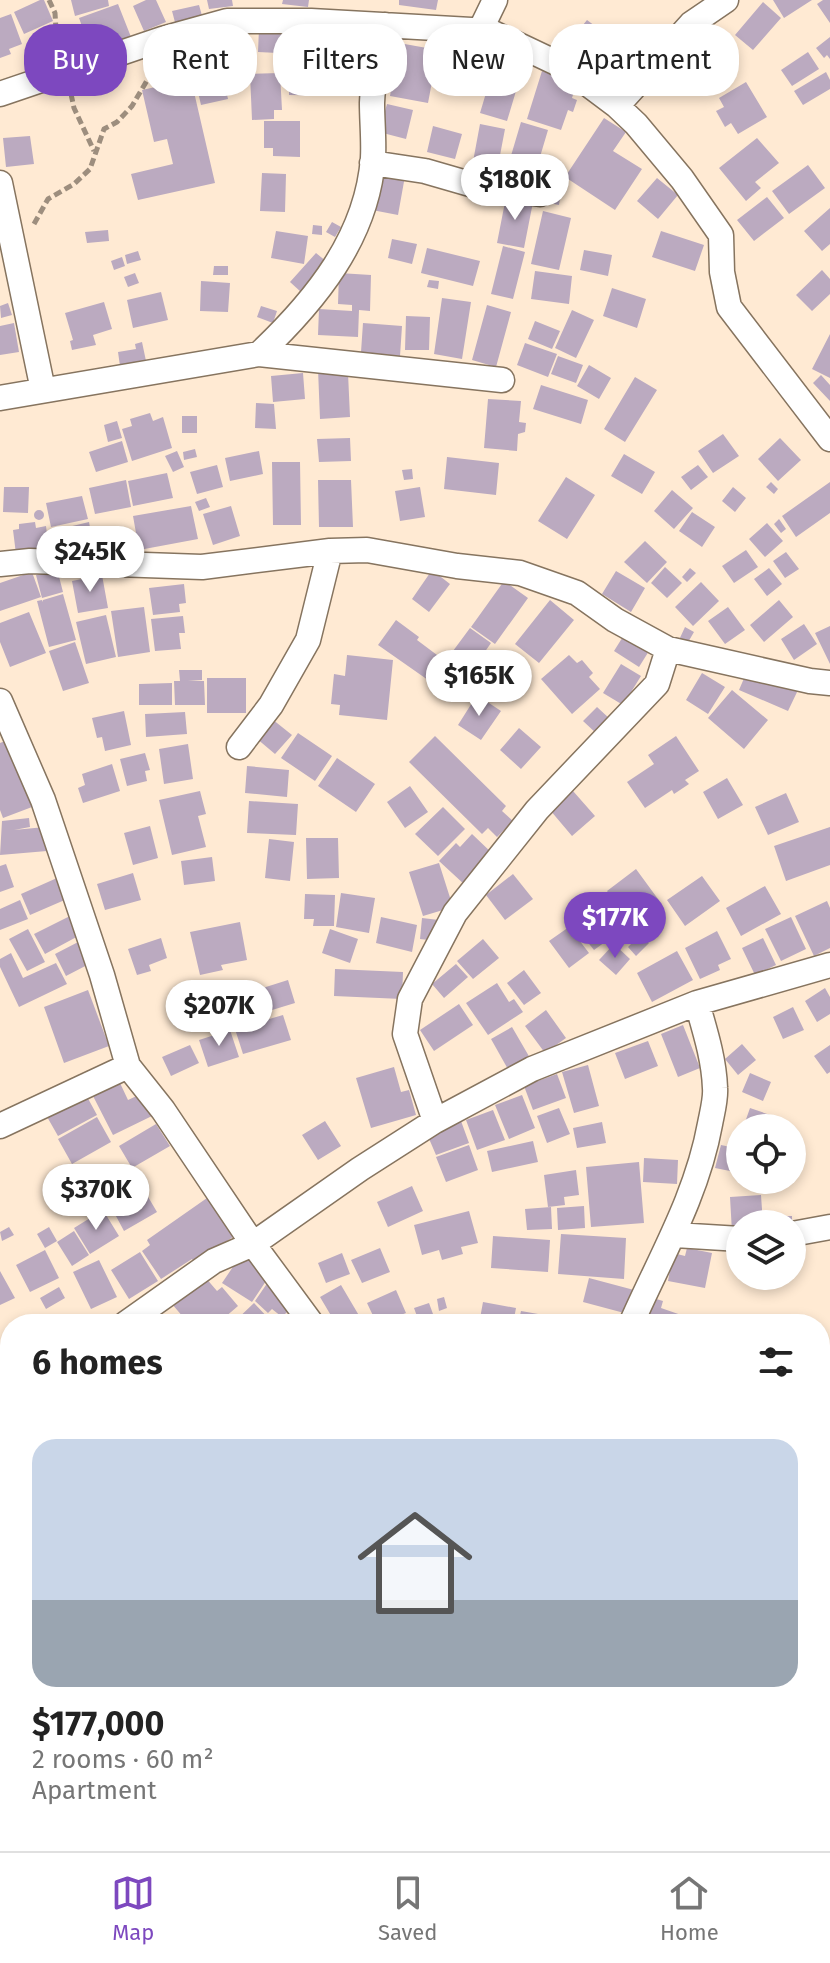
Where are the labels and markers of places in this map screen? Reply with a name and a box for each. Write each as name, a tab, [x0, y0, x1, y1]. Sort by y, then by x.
pin: $180K	[459, 154, 571, 222]
pin: $245K	[34, 526, 146, 594]
pin: $165K	[423, 650, 535, 718]
pin: $177K	[559, 892, 671, 960]
pin: $207K	[163, 980, 275, 1048]
pin: $370K	[40, 1164, 152, 1232]

